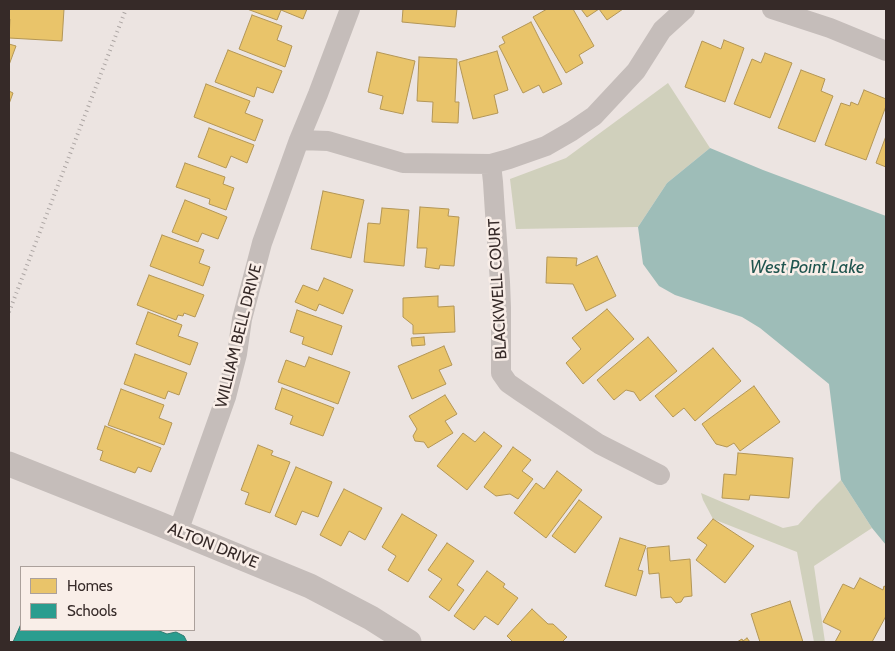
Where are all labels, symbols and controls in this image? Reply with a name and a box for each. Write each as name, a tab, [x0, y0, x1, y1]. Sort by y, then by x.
street label: BLACKWELL COURT	[485, 218, 511, 360]
water label: West Point Lake	[750, 257, 864, 279]
street label: WILLIAM BELL DRIVE	[212, 262, 266, 410]
street label: ALTON DRIVE	[165, 519, 261, 573]
legend	[20, 566, 195, 631]
text: Homes	[67, 577, 113, 595]
text: Schools	[67, 602, 117, 620]

